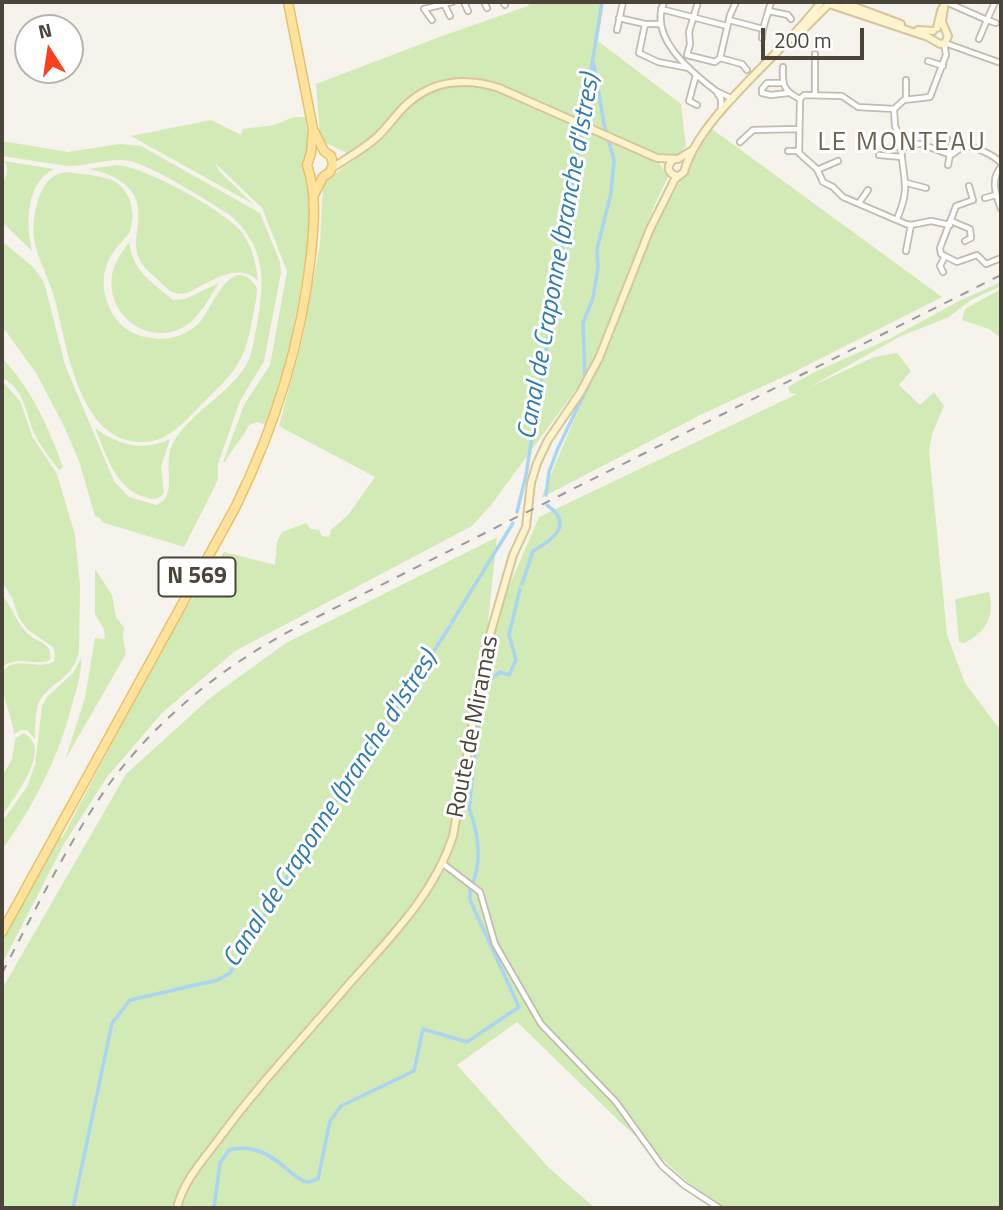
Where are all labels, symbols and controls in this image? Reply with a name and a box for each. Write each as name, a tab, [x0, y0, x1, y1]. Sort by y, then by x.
north arrow	[14, 14, 84, 84]
text: N	[35, 14, 54, 45]
scale bar	[765, 14, 868, 58]
text: 200 m	[774, 24, 831, 56]
water label: Canal de Craponne (branche d'Istres)	[512, 72, 608, 442]
district label: LE MONTEAU	[819, 128, 985, 160]
road number: N 569	[158, 558, 235, 596]
street label: Route de Miramas	[442, 634, 506, 820]
water label: Canal de Craponne (branche d'Istres)	[217, 646, 445, 974]

